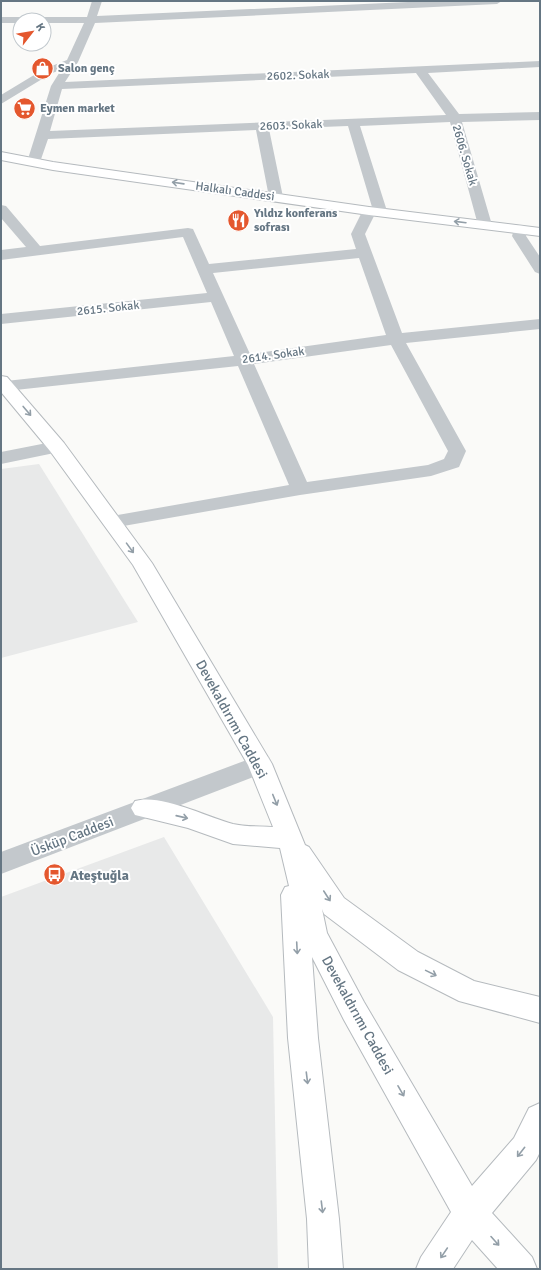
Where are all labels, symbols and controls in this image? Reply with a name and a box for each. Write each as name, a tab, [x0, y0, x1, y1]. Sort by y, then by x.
north arrow	[12, 12, 52, 52]
text: K	[33, 21, 48, 34]
shop icon: Salon genç	[29, 55, 55, 81]
place label: Salon genç	[58, 61, 115, 76]
street label: 2602. Sokak	[266, 67, 330, 84]
supermarket icon: Eymen market	[12, 95, 38, 121]
place label: Eymen market	[40, 101, 115, 116]
street label: 2603. Sokak	[259, 117, 323, 134]
street label: 2606. Sokak	[449, 123, 480, 187]
one-way arrow	[172, 179, 185, 187]
street label: Halkalı Caddesi	[194, 179, 275, 204]
place label: Yıldız konferans sofrası	[253, 206, 338, 235]
restaurant icon: Yıldız konferans sofrası	[225, 207, 251, 233]
one-way arrow	[454, 218, 467, 226]
street label: 2615. Sokak	[76, 298, 140, 319]
street label: 2614. Sokak	[241, 344, 305, 367]
one-way arrow	[22, 405, 31, 416]
one-way arrow	[126, 542, 135, 553]
street label: Devekaldırımı Caddesi	[192, 657, 271, 781]
one-way arrow	[271, 793, 279, 805]
street label: Üsküp Caddesi	[28, 813, 116, 860]
one-way arrow	[175, 813, 188, 821]
bus stop icon: Ateştuğla	[42, 862, 68, 888]
place label: Ateştuğla	[70, 867, 129, 884]
one-way arrow	[323, 890, 332, 901]
one-way arrow	[294, 941, 301, 954]
street label: Devekaldırımı Caddesi	[318, 953, 397, 1077]
one-way arrow	[424, 969, 436, 977]
one-way arrow	[303, 1071, 311, 1084]
one-way arrow	[397, 1085, 405, 1097]
one-way arrow	[517, 1147, 526, 1158]
one-way arrow	[318, 1200, 326, 1213]
one-way arrow	[490, 1236, 500, 1246]
one-way arrow	[440, 1247, 448, 1258]

